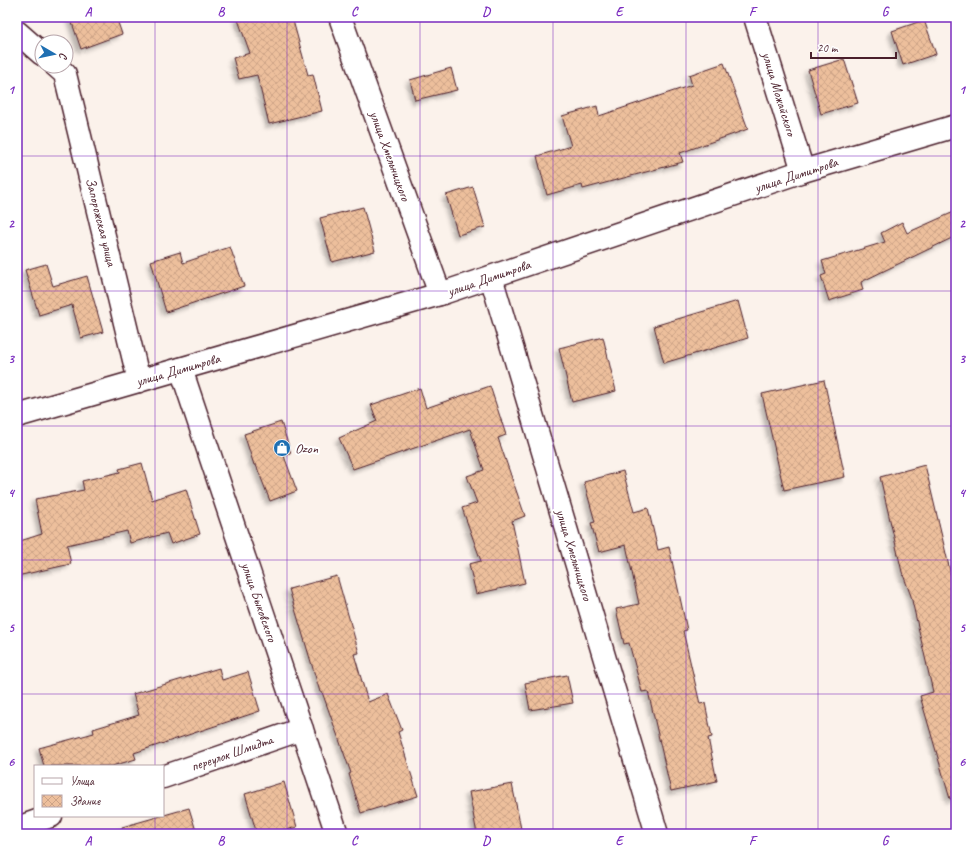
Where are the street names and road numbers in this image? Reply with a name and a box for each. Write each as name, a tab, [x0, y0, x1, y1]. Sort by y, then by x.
street label: улица Можайского	[758, 49, 800, 140]
street label: улица Хмельницкого	[366, 108, 415, 204]
street label: улица Димитрова	[751, 153, 841, 197]
street label: Запорожская улица	[82, 176, 121, 269]
street label: улица Димитрова	[444, 256, 534, 300]
street label: улица Димитрова	[133, 350, 223, 390]
street label: улица Хмельницкого	[552, 506, 596, 604]
street label: улица Быковского	[237, 559, 281, 645]
street label: переулок Шмидта	[189, 731, 276, 775]

